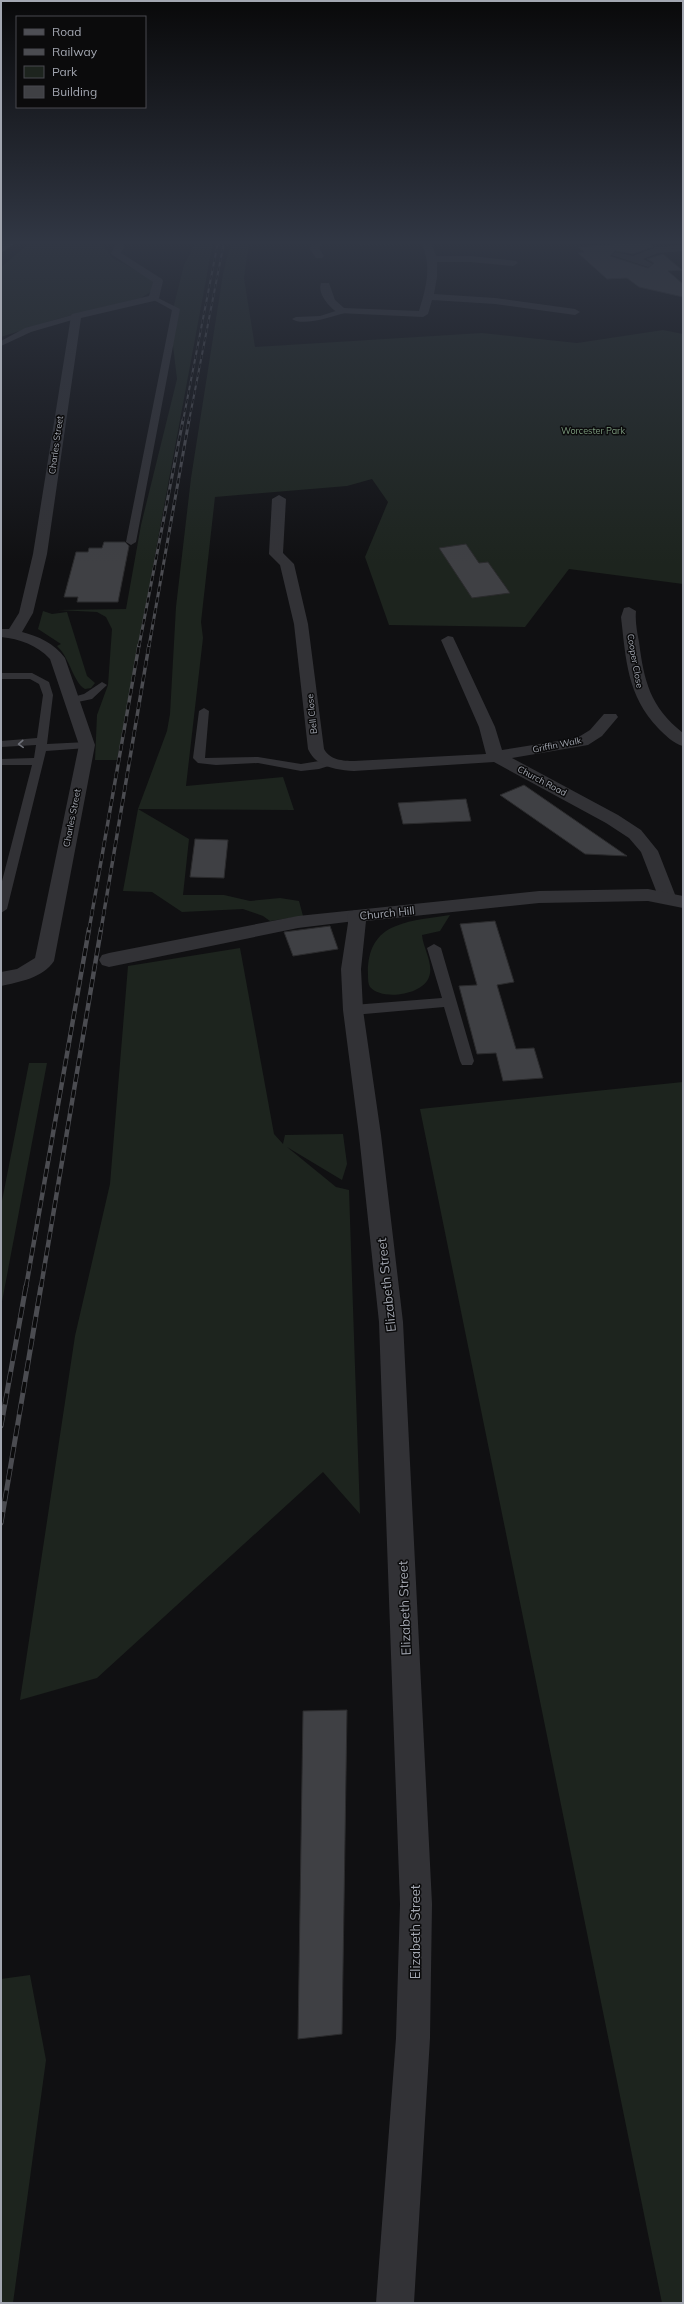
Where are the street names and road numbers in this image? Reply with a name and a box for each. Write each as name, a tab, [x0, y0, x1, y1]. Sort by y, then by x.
street label: Charles Street	[46, 415, 65, 475]
street label: Cooper Close	[625, 633, 646, 689]
street label: Bell Close	[304, 693, 319, 735]
street label: Griffin Walk	[532, 734, 583, 755]
street label: Church Road	[516, 763, 569, 798]
street label: Charles Street	[60, 788, 83, 848]
street label: Church Hill	[359, 903, 415, 923]
street label: Elizabeth Street	[373, 1237, 399, 1333]
street label: Elizabeth Street	[394, 1560, 414, 1656]
street label: Elizabeth Street	[407, 1884, 423, 1979]

